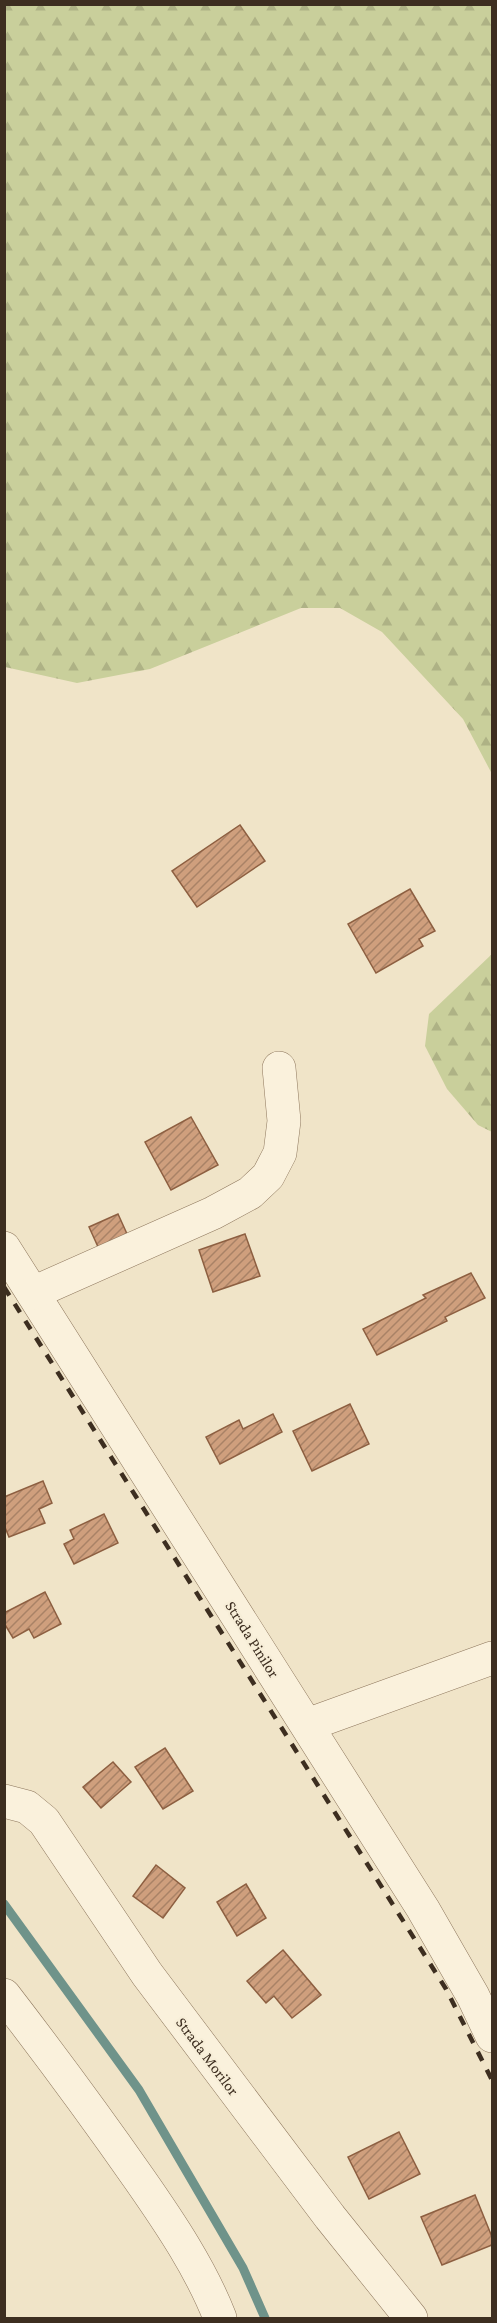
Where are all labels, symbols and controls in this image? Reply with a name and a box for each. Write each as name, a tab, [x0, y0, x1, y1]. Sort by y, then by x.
street label: Strada Pinilor	[222, 1598, 283, 1681]
street label: Strada Morilor	[173, 2014, 243, 2099]

